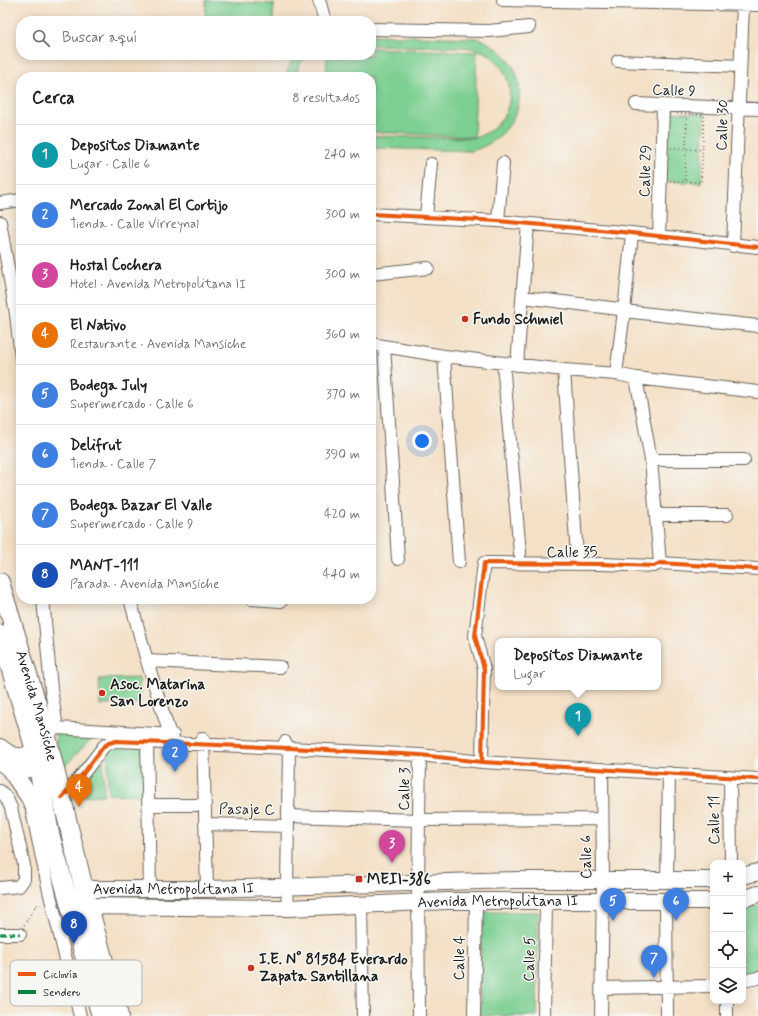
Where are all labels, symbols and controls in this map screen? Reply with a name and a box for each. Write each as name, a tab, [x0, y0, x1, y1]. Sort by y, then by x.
search box	[16, 16, 376, 60]
icon: search	[30, 27, 52, 49]
text: Buscar aquí	[62, 28, 137, 48]
street label: Calle 9	[652, 80, 696, 102]
text: Cerca	[32, 87, 75, 109]
text: 8 resultados	[292, 90, 360, 107]
street label: Calle 30	[712, 99, 734, 151]
text: Depositos Diamante	[70, 136, 200, 156]
street label: Calle 29	[635, 144, 657, 198]
text: 1	[42, 146, 48, 163]
text: 240 m	[324, 146, 360, 163]
text: Lugar · Calle 6	[70, 156, 150, 173]
text: Mercado Zonal El Cortijo	[70, 196, 228, 216]
text: 2	[42, 206, 48, 223]
text: 300 m	[325, 206, 360, 223]
text: Tienda · Calle Virreynal	[70, 216, 199, 233]
text: Hostal Cochera	[70, 256, 162, 276]
text: 3	[42, 266, 48, 283]
text: 300 m	[325, 266, 360, 283]
text: Hotel · Avenida Metropolitana II	[70, 276, 246, 293]
place label: Fundo Schmiel	[473, 310, 564, 330]
marker: Fundo Schmiel	[460, 314, 470, 324]
text: El Nativo	[70, 316, 126, 336]
text: 4	[41, 326, 49, 343]
text: 360 m	[325, 326, 360, 343]
text: Restaurante · Avenida Mansiche	[70, 336, 246, 353]
text: Bodega July	[70, 376, 147, 396]
text: 5	[41, 386, 49, 403]
text: 370 m	[326, 386, 360, 403]
text: Supermercado · Calle 6	[70, 396, 194, 413]
your location	[412, 431, 432, 451]
text: Delifrut	[70, 436, 122, 456]
text: 6	[42, 446, 48, 463]
text: 390 m	[325, 446, 360, 463]
text: Tienda · Calle 7	[70, 456, 156, 473]
text: Bodega Bazar El Valle	[70, 496, 212, 516]
text: 7	[41, 506, 49, 523]
text: 420 m	[324, 506, 360, 523]
text: Supermercado · Calle 9	[70, 516, 193, 533]
street label: Calle 35	[546, 543, 598, 563]
text: MANT-111	[70, 556, 139, 576]
text: 8	[41, 566, 49, 583]
text: 440 m	[323, 566, 360, 583]
text: Parada · Avenida Mansiche	[70, 576, 219, 593]
popup	[495, 638, 661, 690]
text: Depositos Diamante	[513, 646, 643, 666]
street label: Avenida Mansiche	[10, 648, 62, 763]
text: Lugar	[513, 666, 545, 683]
place label: Asoc. Matarina San Lorenzo	[110, 675, 206, 712]
marker: Asoc. Matarina San Lorenzo	[97, 688, 107, 698]
pin: 1	[565, 703, 591, 736]
pin: 2	[162, 739, 188, 772]
street label: Calle 3	[395, 767, 415, 811]
pin: 4	[66, 774, 92, 807]
street label: Calle 11	[705, 795, 725, 845]
street label: Pasaje C	[219, 800, 276, 820]
pin: 3	[379, 830, 405, 863]
street label: Calle 6	[577, 835, 597, 879]
map controls	[710, 860, 746, 1004]
button: +	[710, 860, 746, 896]
place label: MEII-386	[367, 870, 431, 890]
marker: MEII-386	[354, 874, 364, 884]
street label: Avenida Metropolitana II	[93, 879, 255, 900]
pin: 5	[600, 888, 626, 921]
pin: 6	[663, 888, 689, 921]
street label: Avenida Metropolitana II	[417, 892, 579, 913]
button: −	[710, 896, 746, 932]
pin: 8	[61, 911, 87, 944]
button: locate	[710, 932, 746, 968]
street label: Calle 4	[450, 935, 470, 981]
street label: Calle 5	[520, 936, 540, 982]
pin: 7	[641, 945, 667, 978]
place label: I.E. N° 81584 Everardo Zapata Santillana	[259, 950, 408, 987]
legend	[10, 960, 142, 1006]
marker: I.E. N° 81584 Everardo Zapata Santillana	[246, 963, 256, 973]
text: Ciclovía	[43, 968, 78, 982]
button: layers	[710, 968, 746, 1004]
text: Sendero	[43, 986, 80, 1000]

